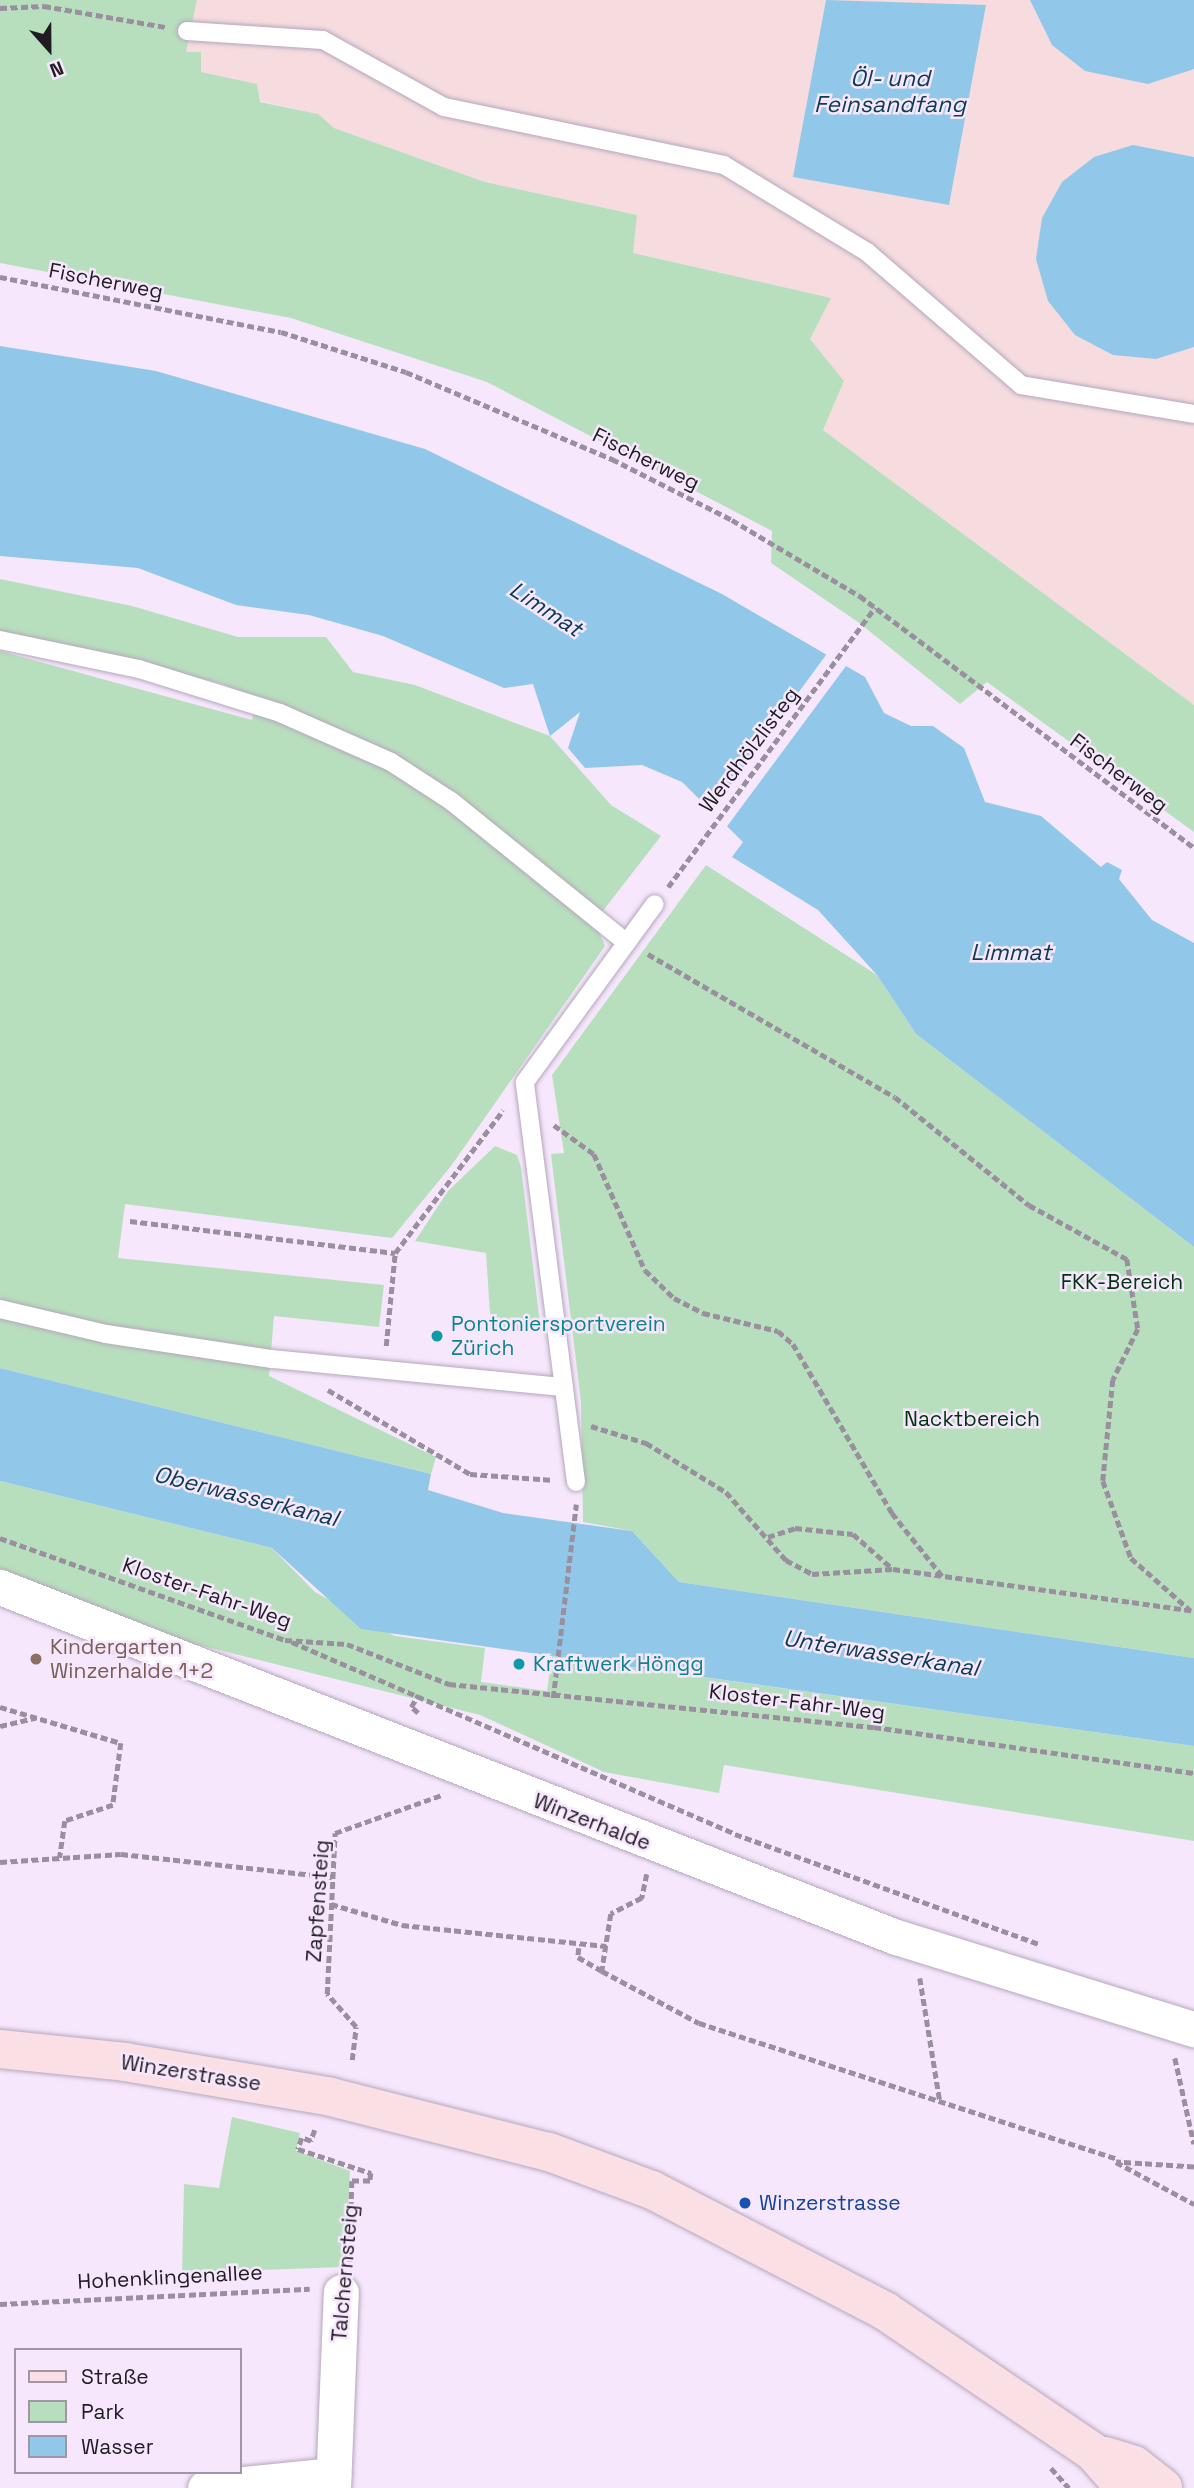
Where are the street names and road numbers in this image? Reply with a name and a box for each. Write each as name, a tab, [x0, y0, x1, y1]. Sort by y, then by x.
street label: Fischerweg	[47, 258, 165, 304]
street label: Fischerweg	[588, 422, 704, 496]
street label: Werdhölzlisteg	[694, 683, 804, 817]
street label: Fischerweg	[1065, 728, 1173, 818]
street label: Kloster-Fahr-Weg	[119, 1552, 295, 1634]
street label: Kloster-Fahr-Weg	[707, 1679, 887, 1725]
street label: Winzerhalde	[530, 1788, 654, 1856]
street label: Zapfensteig	[301, 1839, 335, 1963]
street label: Winzerstrasse	[119, 2049, 263, 2097]
street label: Talchernsteig	[326, 2203, 364, 2343]
street label: Hohenklingenallee	[77, 2260, 263, 2294]

